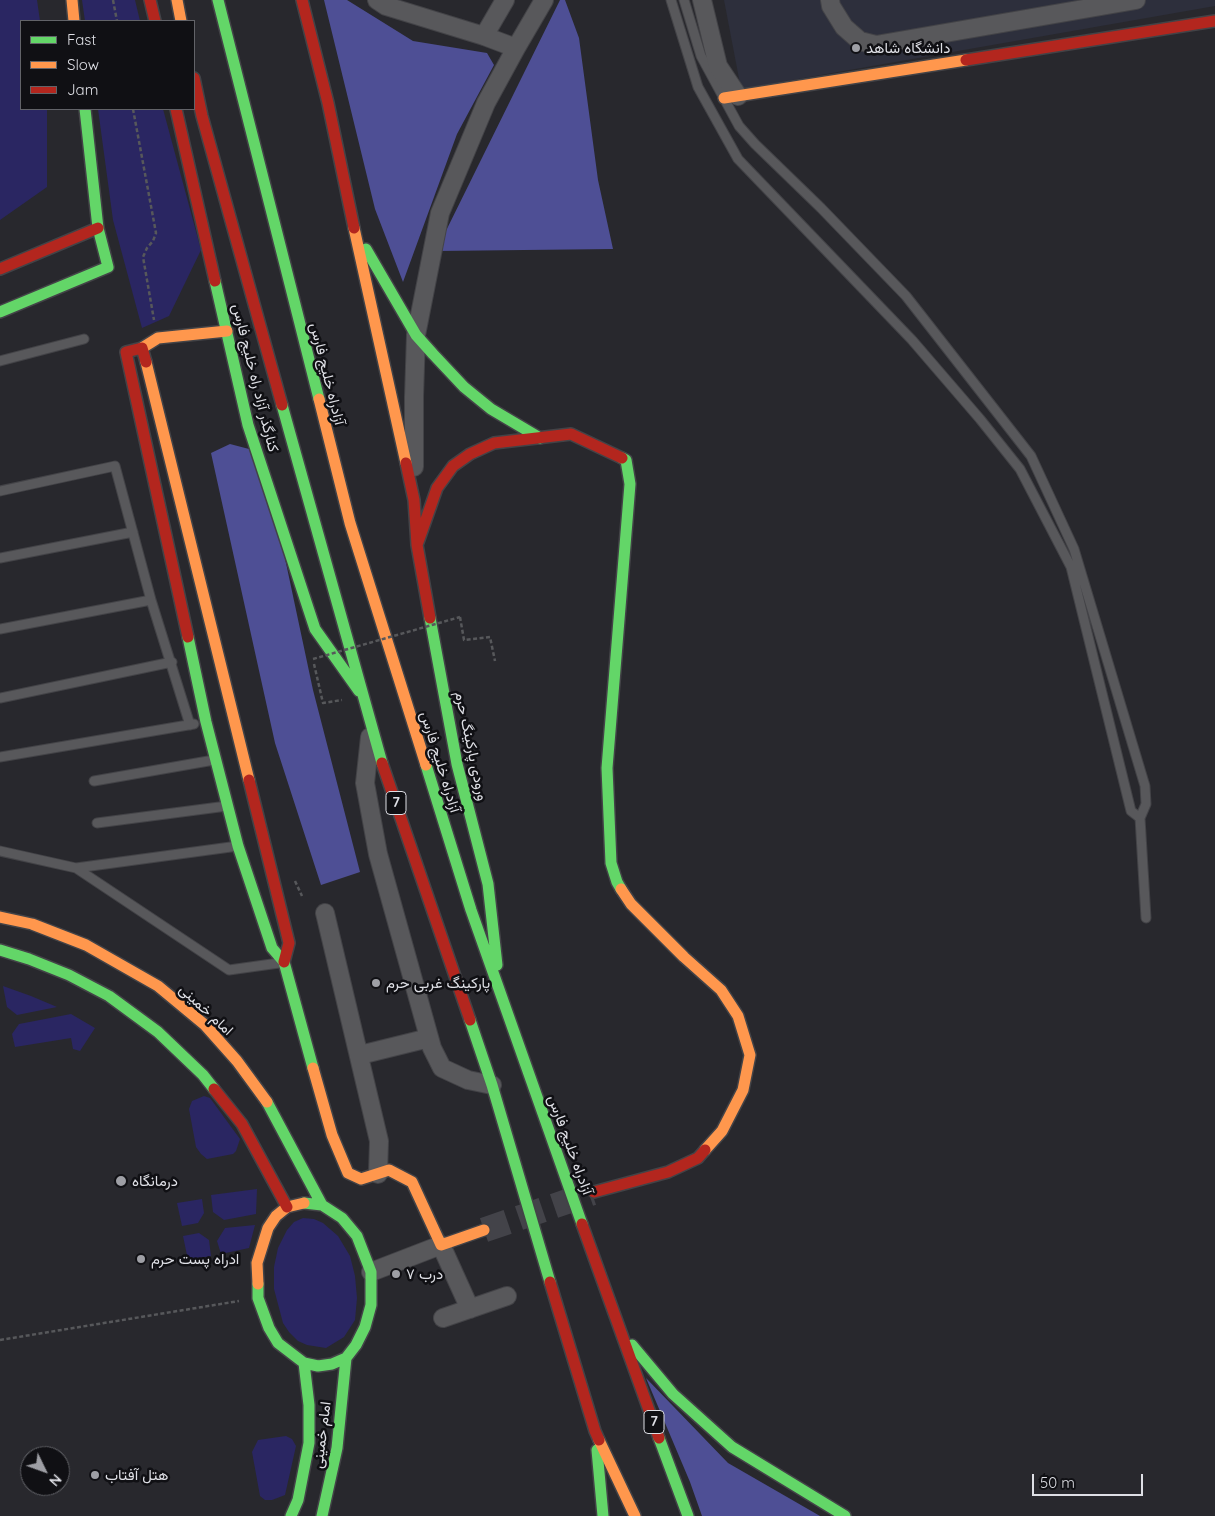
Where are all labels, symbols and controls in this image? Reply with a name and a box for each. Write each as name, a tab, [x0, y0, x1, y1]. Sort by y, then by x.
legend	[20, 20, 195, 110]
text: Fast	[67, 30, 96, 49]
place label: دانشگاه شاهد	[866, 39, 950, 57]
marker: دانشگاه شاهد	[850, 42, 862, 54]
text: Slow	[67, 55, 99, 74]
text: Jam	[67, 80, 98, 99]
street label: کنارگذر آزاد راه خلیج فارس	[228, 302, 282, 454]
street label: آزادراه خلیج فارس	[306, 321, 348, 427]
street label: ورودی پارکینگ حرم	[451, 690, 491, 802]
street label: آزادراه خلیج فارس	[416, 709, 464, 815]
road number: 7	[386, 791, 406, 814]
place label: پارکینگ غربی حرم	[386, 974, 490, 992]
marker: پارکینگ غربی حرم	[370, 977, 382, 989]
street label: امام خمینی	[175, 980, 237, 1040]
street label: آزادراه خلیج فارس	[544, 1093, 596, 1197]
place label: درمانگاه	[132, 1172, 178, 1190]
marker: درمانگاه	[114, 1174, 128, 1188]
place label: ادراه پست حرم	[151, 1250, 239, 1268]
marker: ادراه پست حرم	[135, 1253, 147, 1265]
place label: درب ۷	[406, 1265, 443, 1283]
marker: درب ۷	[390, 1268, 402, 1280]
street label: امام خمینی	[309, 1401, 335, 1469]
road number: 7	[644, 1410, 664, 1434]
north arrow	[20, 1446, 70, 1496]
scale bar	[1035, 1464, 1146, 1496]
place label: هتل آفتاب	[105, 1466, 168, 1484]
marker: هتل آفتاب	[89, 1469, 101, 1481]
text: N	[45, 1471, 66, 1490]
text: 50 m	[1040, 1473, 1075, 1492]

